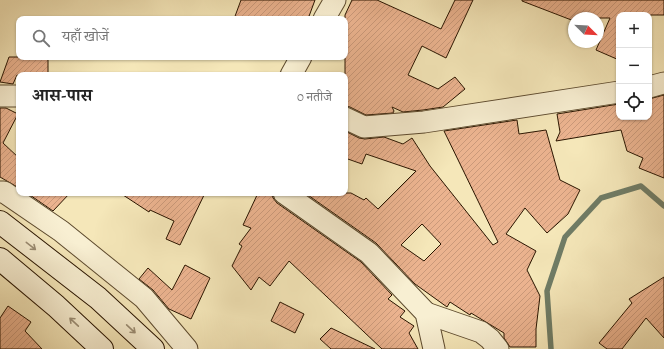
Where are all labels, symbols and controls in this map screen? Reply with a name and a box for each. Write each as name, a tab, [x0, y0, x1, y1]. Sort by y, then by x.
north arrow	[568, 12, 604, 48]
map controls	[616, 12, 652, 120]
button: +	[616, 12, 652, 48]
search box	[16, 16, 348, 60]
text: यहाँ खोजें	[62, 26, 109, 46]
icon: search	[30, 27, 52, 49]
button: −	[616, 48, 652, 84]
text: आस-पास	[32, 84, 92, 107]
button: locate	[616, 84, 652, 120]
text: 0 नतीजे	[297, 88, 332, 105]
one-way arrow	[25, 241, 36, 250]
one-way arrow	[69, 318, 79, 327]
one-way arrow	[126, 324, 136, 333]

